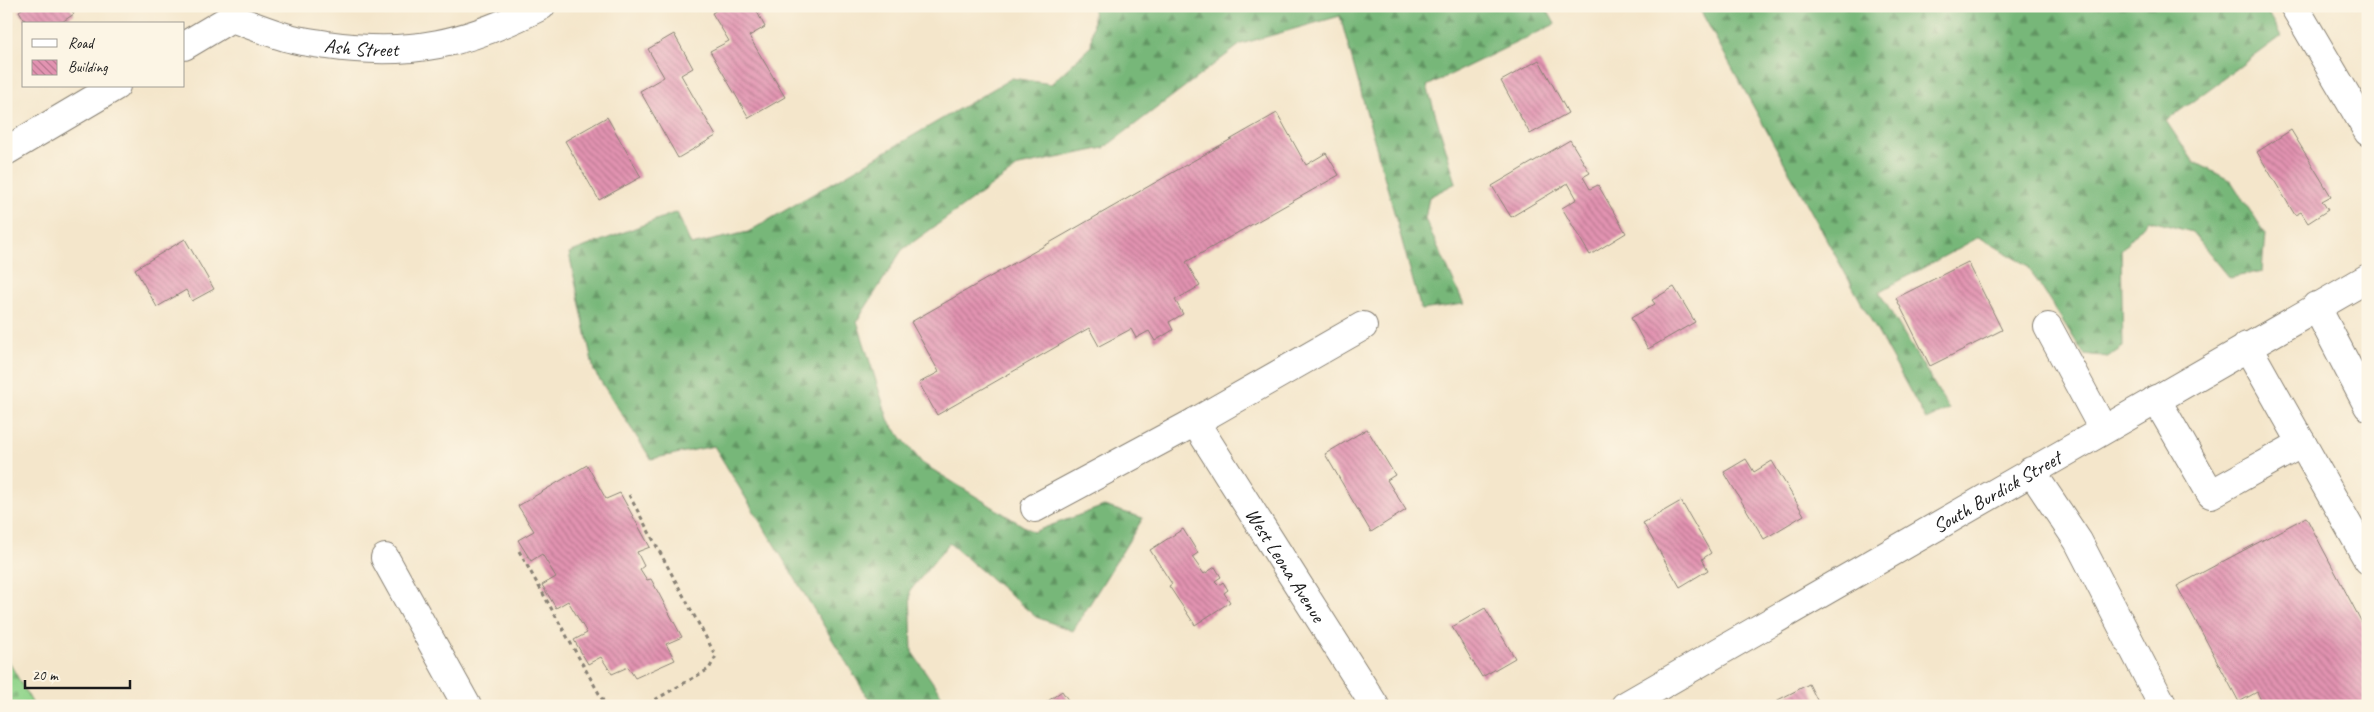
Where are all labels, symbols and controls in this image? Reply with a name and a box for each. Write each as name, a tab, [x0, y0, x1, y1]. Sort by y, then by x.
legend	[22, 22, 185, 88]
street label: Ash Street	[323, 33, 401, 62]
text: Road	[68, 34, 95, 53]
text: Building	[68, 58, 108, 77]
street label: South Burdick Street	[1928, 444, 2068, 539]
street label: West Leona Avenue	[1240, 503, 1331, 628]
scale bar	[25, 657, 130, 689]
text: 20 m	[32, 666, 59, 685]

